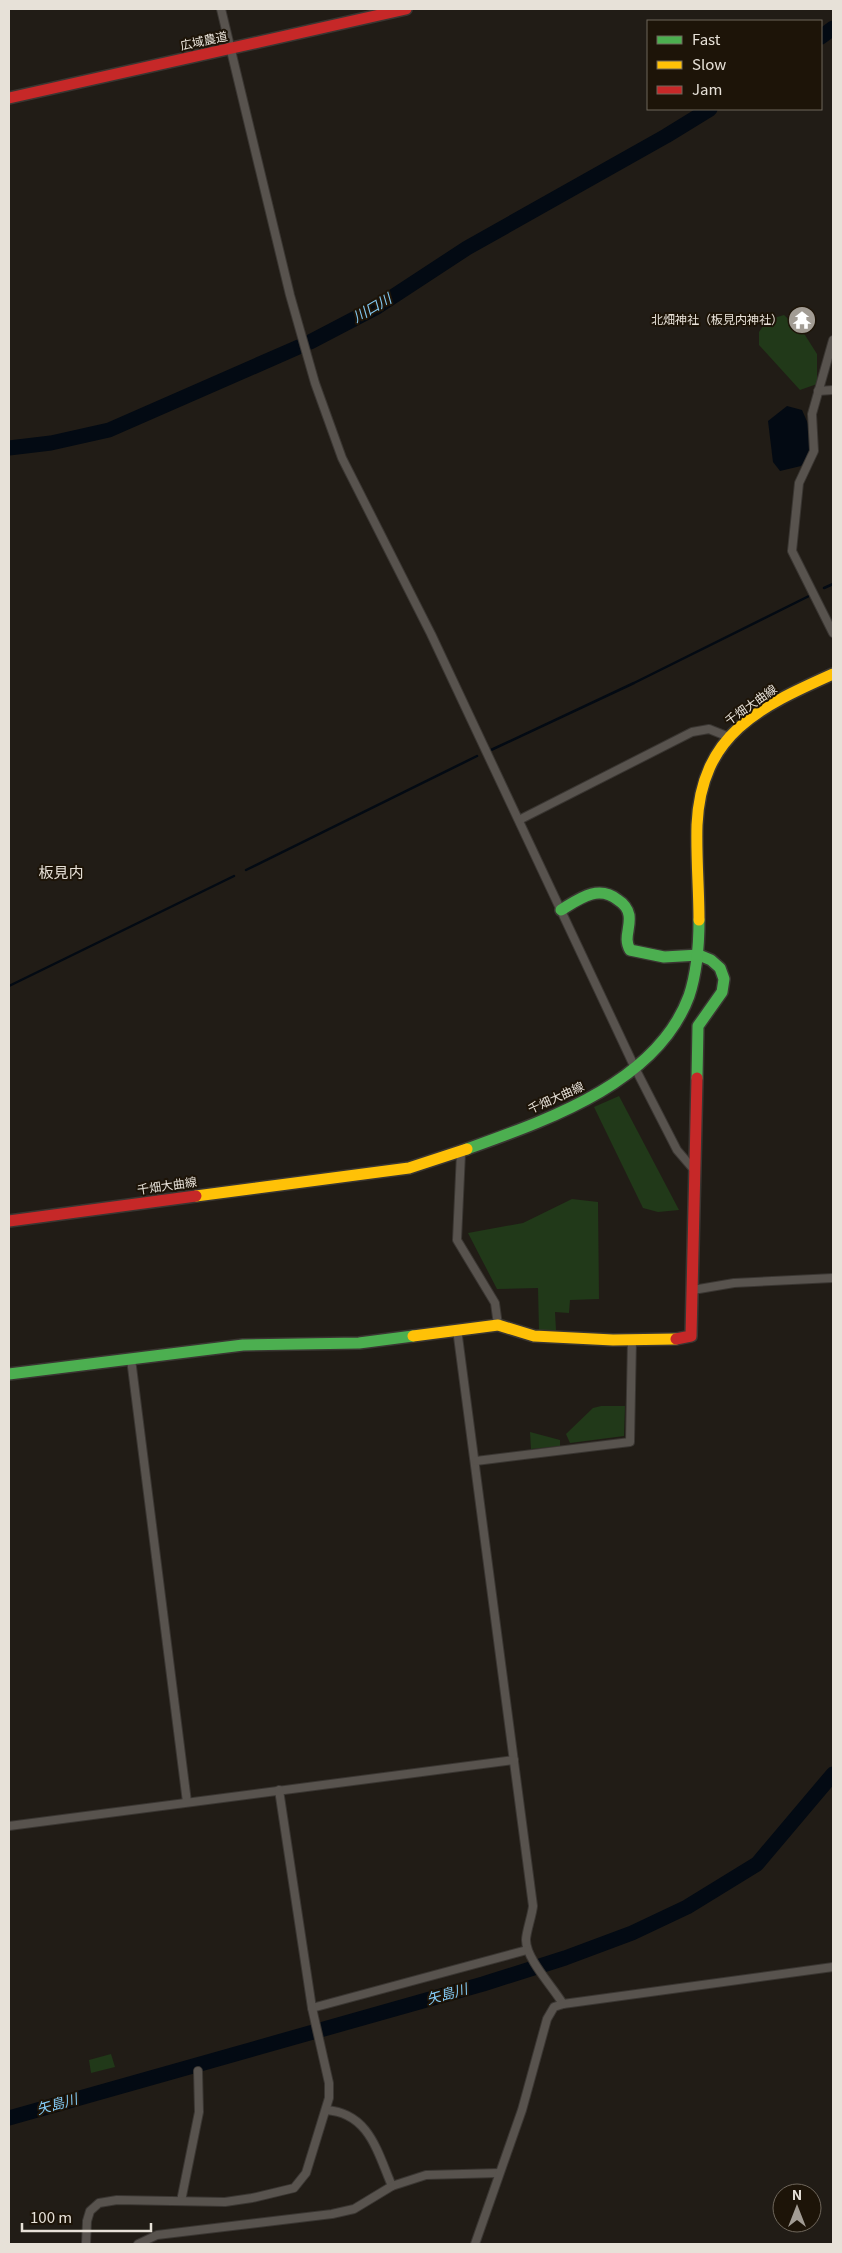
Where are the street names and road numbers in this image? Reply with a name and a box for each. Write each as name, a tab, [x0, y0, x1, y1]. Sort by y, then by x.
street label: 広域農道	[178, 26, 229, 53]
street label: 千畑大曲線	[721, 680, 780, 728]
street label: 千畑大曲線	[525, 1077, 586, 1117]
street label: 千畑大曲線	[136, 1172, 198, 1197]

